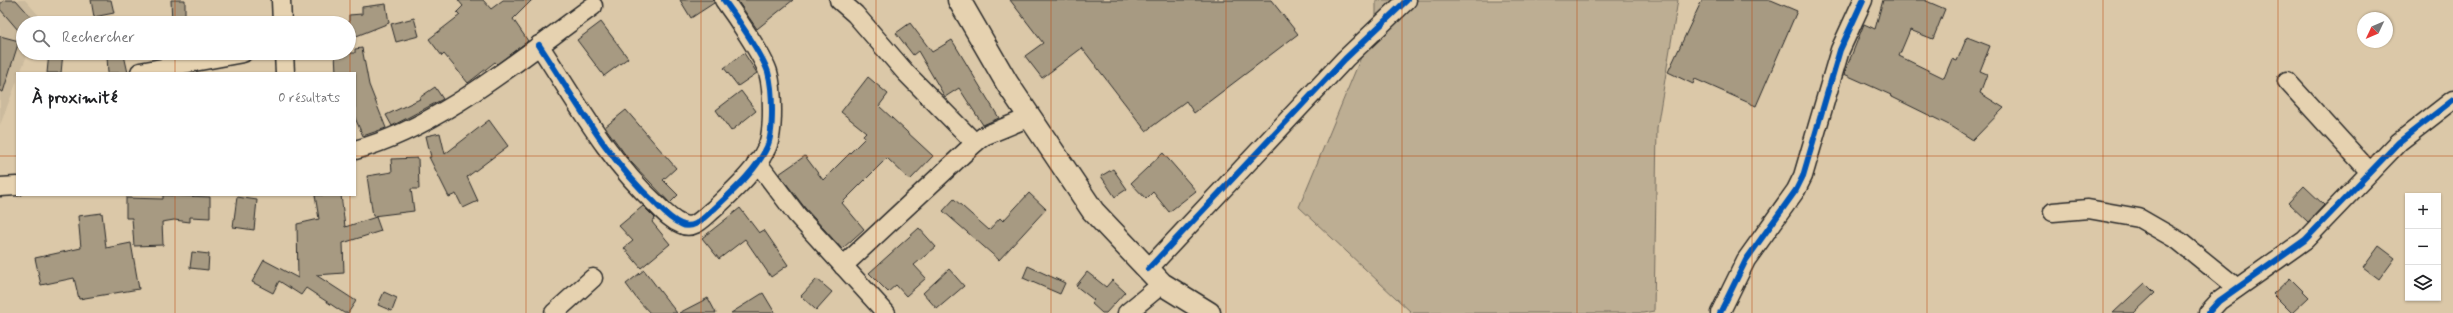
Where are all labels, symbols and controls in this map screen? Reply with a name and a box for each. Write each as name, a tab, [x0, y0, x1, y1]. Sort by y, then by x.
north arrow	[2357, 12, 2393, 48]
search box	[16, 16, 356, 60]
icon: search	[30, 27, 52, 49]
text: Rechercher	[62, 28, 135, 48]
text: À proximité	[32, 87, 117, 109]
text: 0 résultats	[278, 90, 340, 107]
map controls	[2405, 193, 2441, 301]
button: +	[2405, 193, 2441, 229]
button: −	[2405, 229, 2441, 265]
button: layers	[2405, 265, 2441, 301]

